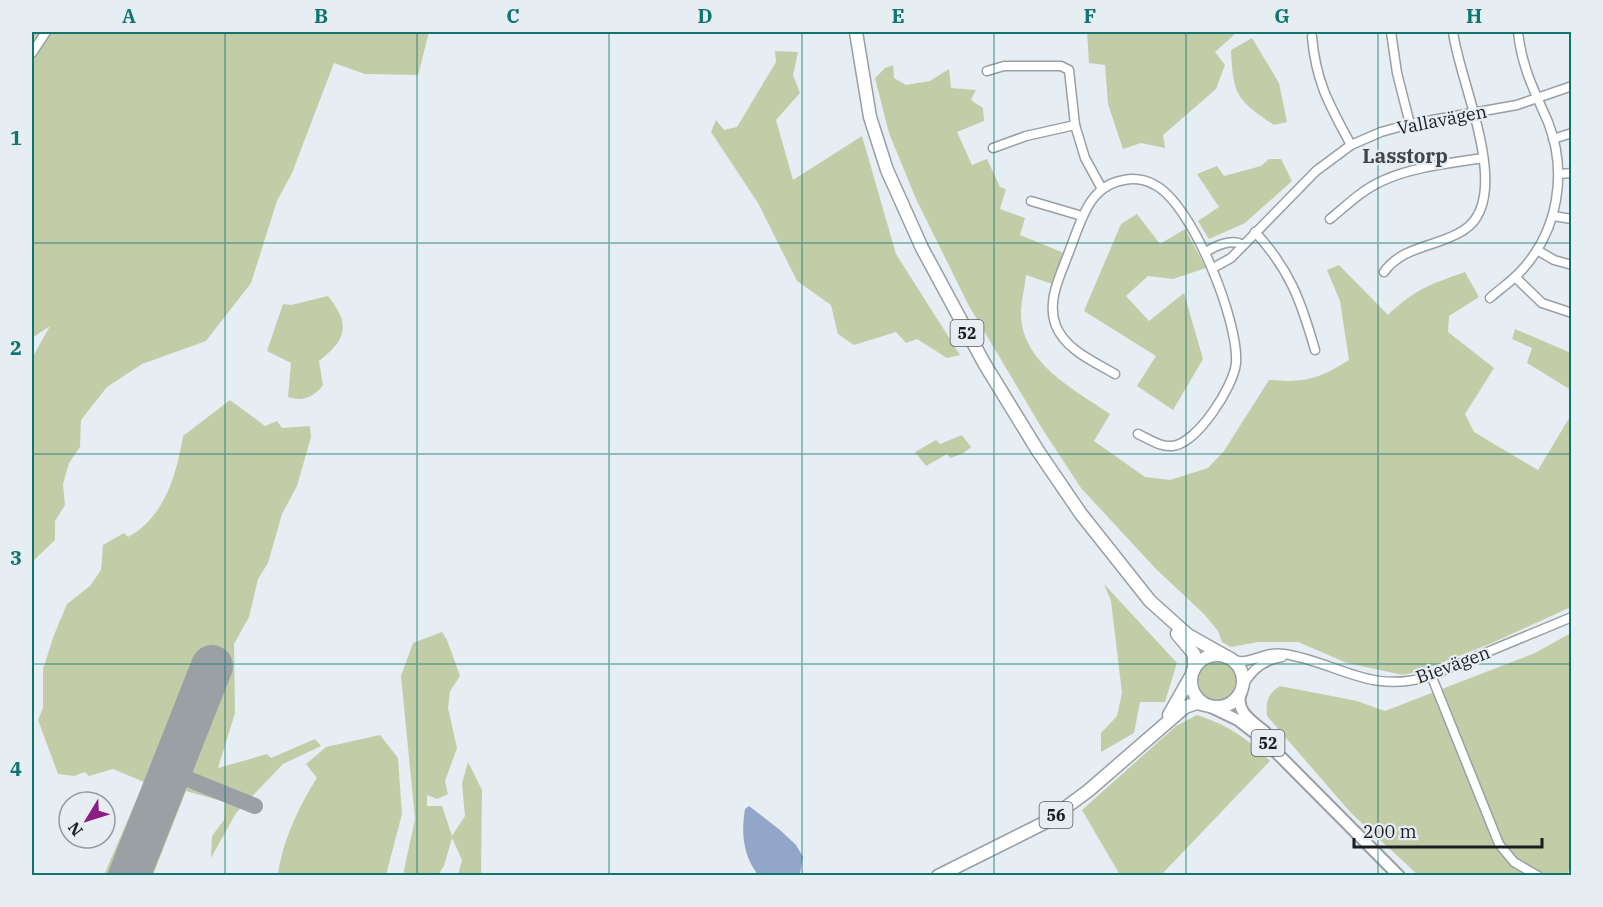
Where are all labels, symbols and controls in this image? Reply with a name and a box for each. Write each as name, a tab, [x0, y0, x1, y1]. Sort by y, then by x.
text: A	[122, 2, 136, 29]
text: B	[314, 2, 328, 29]
text: C	[506, 2, 520, 29]
text: D	[697, 2, 713, 29]
text: E	[891, 2, 905, 29]
text: F	[1084, 2, 1096, 29]
text: G	[1274, 2, 1290, 29]
text: H	[1466, 2, 1482, 29]
street label: Vallavägen	[1395, 100, 1489, 139]
text: 1	[10, 124, 22, 151]
district label: Lasstorp	[1362, 142, 1448, 169]
road number: 52	[950, 320, 984, 346]
text: 2	[10, 334, 22, 361]
text: 3	[10, 544, 22, 571]
street label: Bievägen	[1413, 640, 1493, 689]
road number: 52	[1252, 730, 1284, 756]
text: 4	[10, 755, 22, 782]
north arrow	[57, 790, 117, 850]
road number: 56	[1040, 802, 1072, 828]
scale bar	[1354, 811, 1542, 849]
text: N	[63, 818, 87, 840]
text: 200 m	[1363, 820, 1417, 843]

